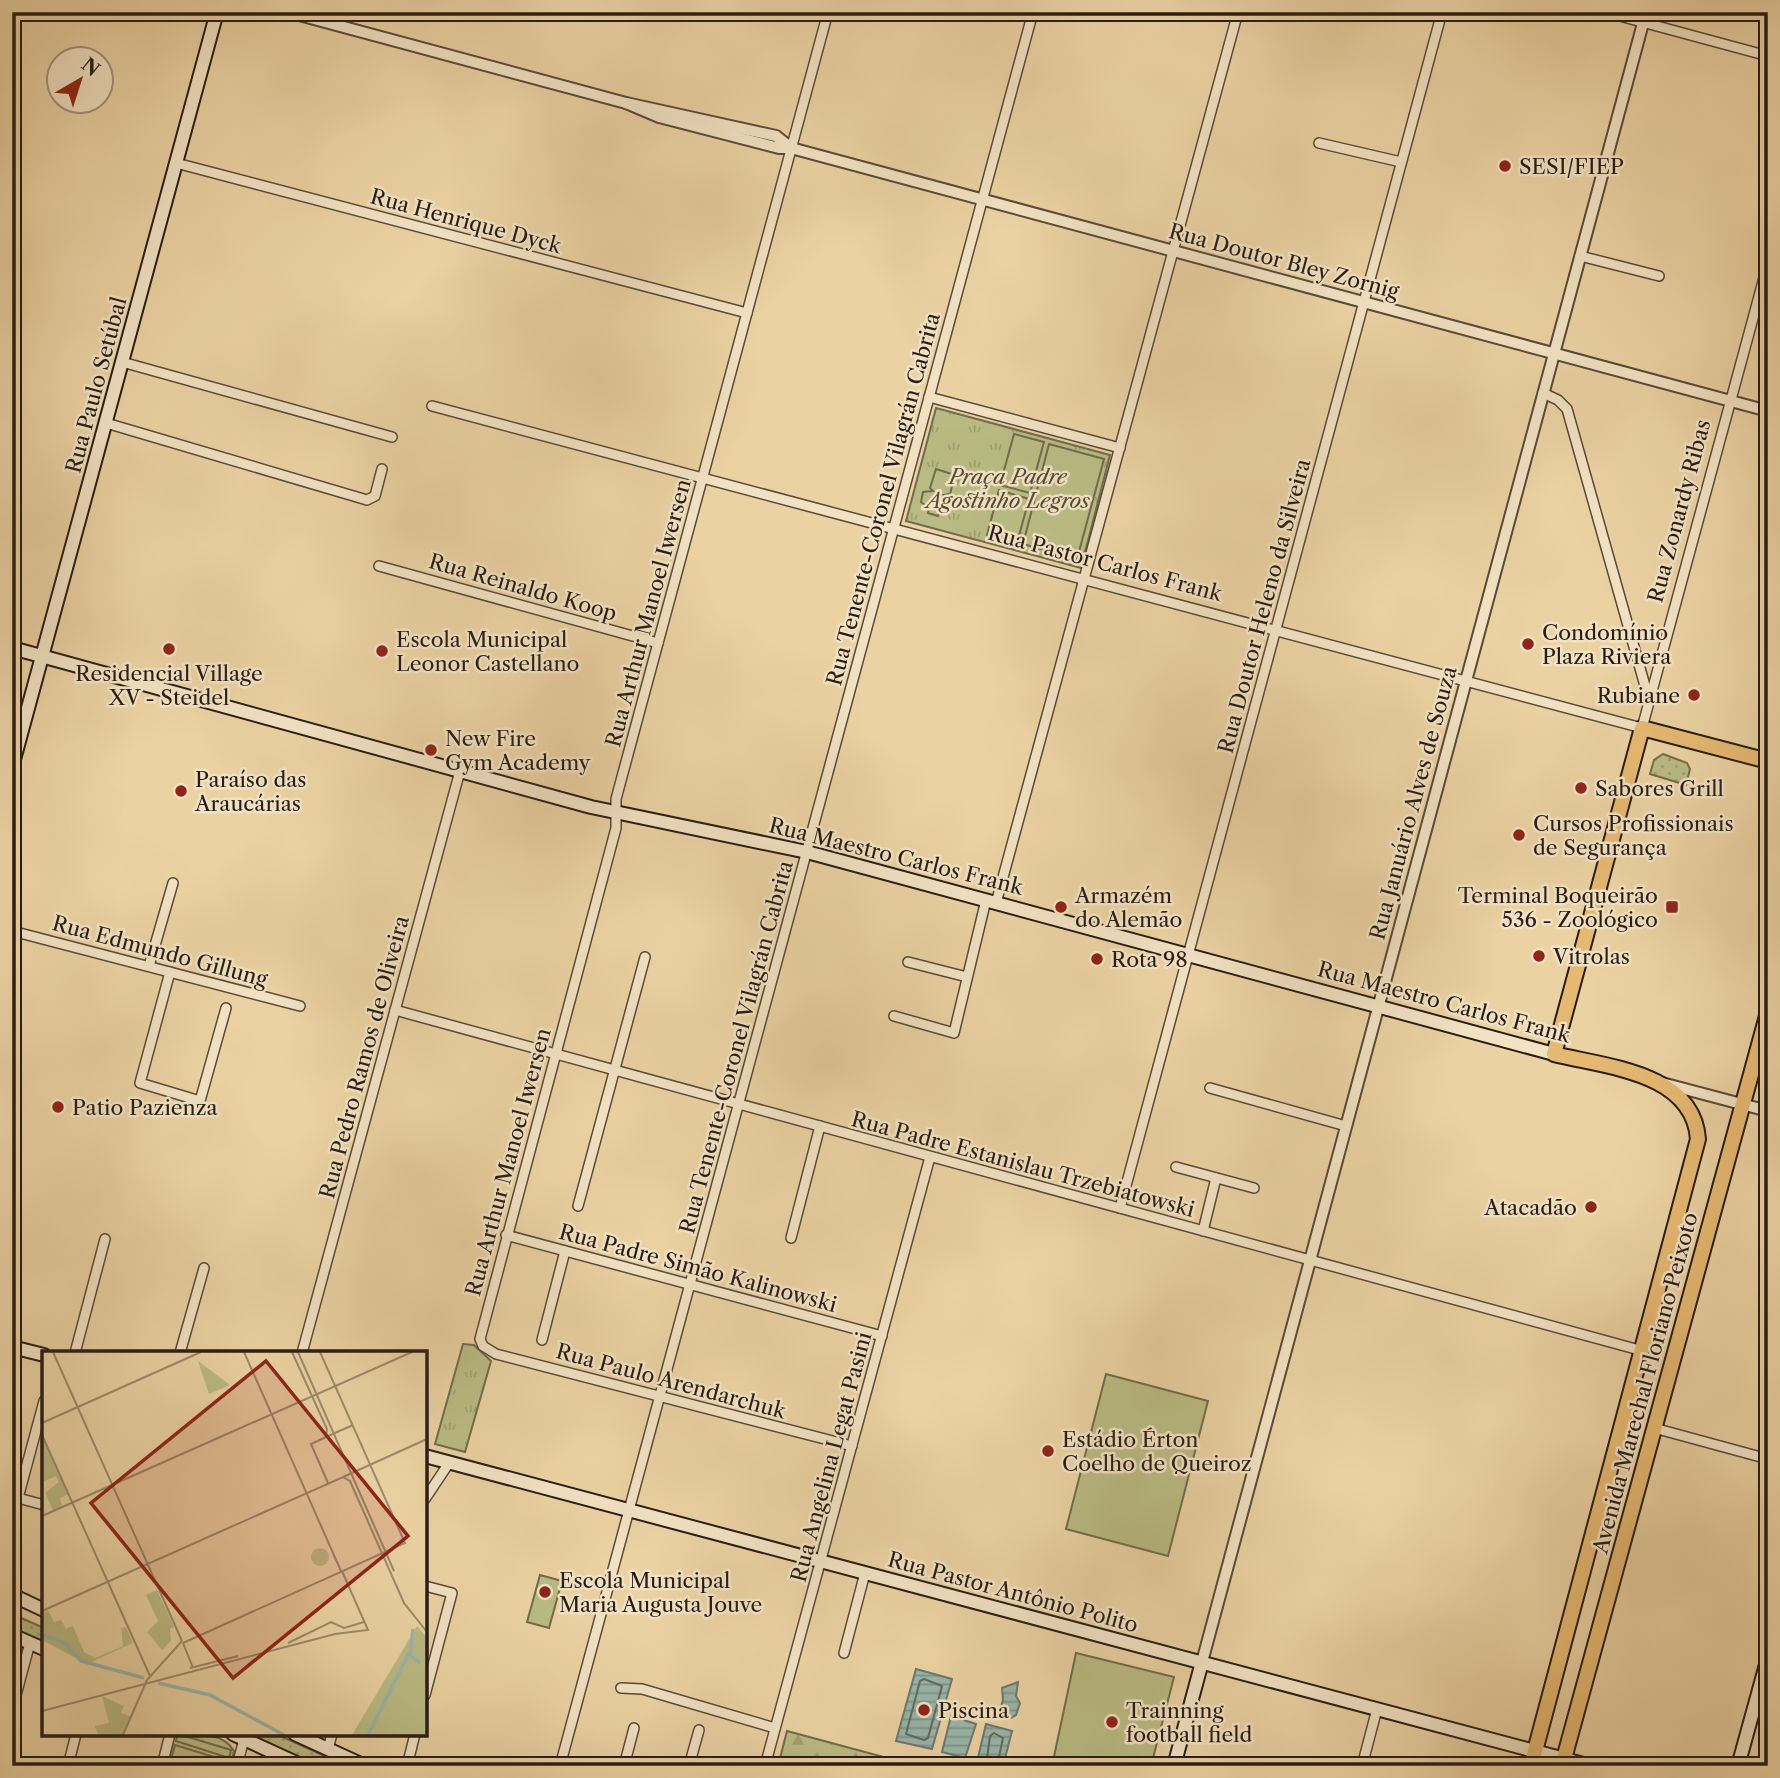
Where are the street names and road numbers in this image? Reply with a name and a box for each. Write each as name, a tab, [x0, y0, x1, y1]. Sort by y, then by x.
street label: Rua Henrique Dyck	[368, 183, 565, 259]
street label: Rua Doutor Bley Zornig	[1166, 218, 1403, 304]
street label: Rua Paulo Setúbal	[60, 294, 132, 476]
street label: Rua Tenente-Coronel Vilagrán Cabrita	[821, 309, 945, 688]
street label: Rua Zonardy Ribas	[1643, 417, 1715, 605]
street label: Rua Doutor Heleno da Silveira	[1213, 455, 1316, 756]
street label: Rua Arthur Manoel Iwersen	[600, 476, 696, 750]
street label: Rua Pastor Carlos Frank	[985, 520, 1226, 607]
street label: Rua Reinaldo Koop	[426, 548, 620, 626]
street label: Rua Januário Alves de Souza	[1364, 663, 1462, 943]
street label: Rua Maestro Carlos Frank	[766, 812, 1026, 900]
street label: Rua Tenente-Coronel Vilagrán Cabrita	[674, 857, 798, 1236]
street label: Rua Edmundo Gillung	[50, 910, 271, 992]
street label: Rua Pedro Ramos de Oliveira	[314, 912, 414, 1201]
street label: Rua Maestro Carlos Frank	[1315, 956, 1574, 1048]
street label: Rua Arthur Manoel Iwersen	[460, 1025, 556, 1299]
street label: Rua Padre Estanislau Trzebiatowski	[849, 1106, 1197, 1222]
street label: Avenida Marechal Floriano Peixoto	[1587, 1210, 1703, 1557]
street label: Rua Padre Simão Kalinowski	[557, 1219, 839, 1317]
street label: Rua Angelina Legat Pasini	[786, 1329, 876, 1585]
street label: Rua Paulo Arendarchuk	[553, 1338, 789, 1424]
street label: Rua Pastor Antônio Polito	[885, 1547, 1141, 1637]

